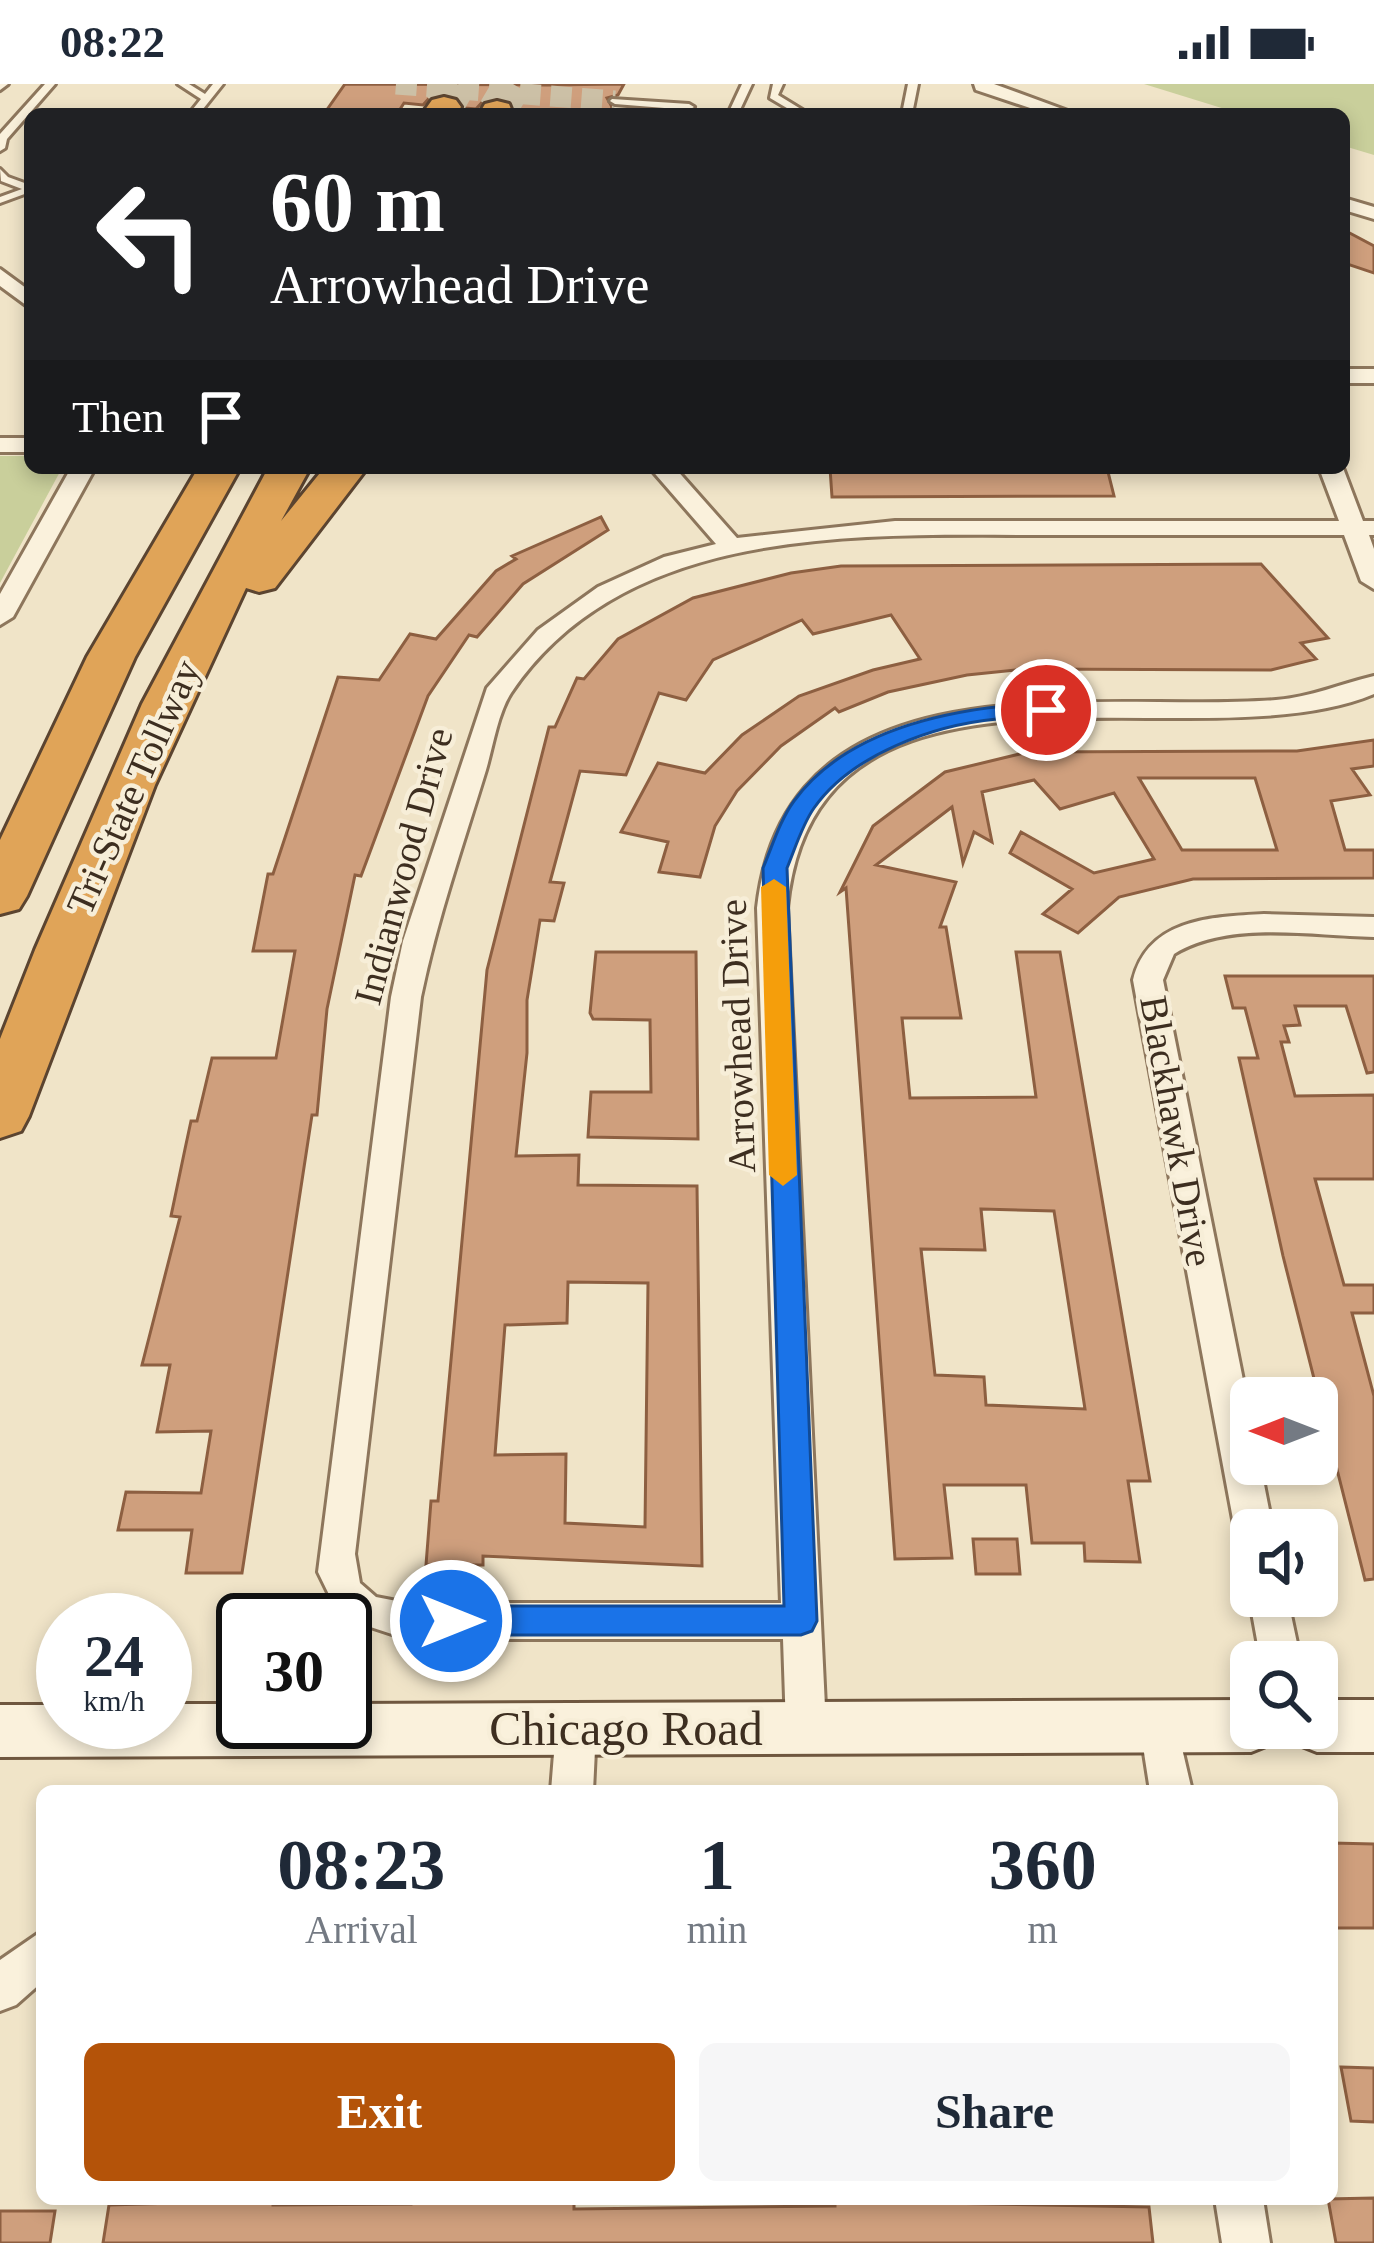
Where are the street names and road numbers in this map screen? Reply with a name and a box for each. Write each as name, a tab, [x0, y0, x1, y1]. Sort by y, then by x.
street label: Tri-State Tollway	[58, 653, 209, 921]
street label: Indianwood Drive	[345, 723, 461, 1009]
street label: Arrowhead Drive	[711, 898, 763, 1174]
street label: Blackhawk Drive	[1132, 992, 1222, 1270]
street label: Chicago Road	[489, 1702, 763, 1755]

